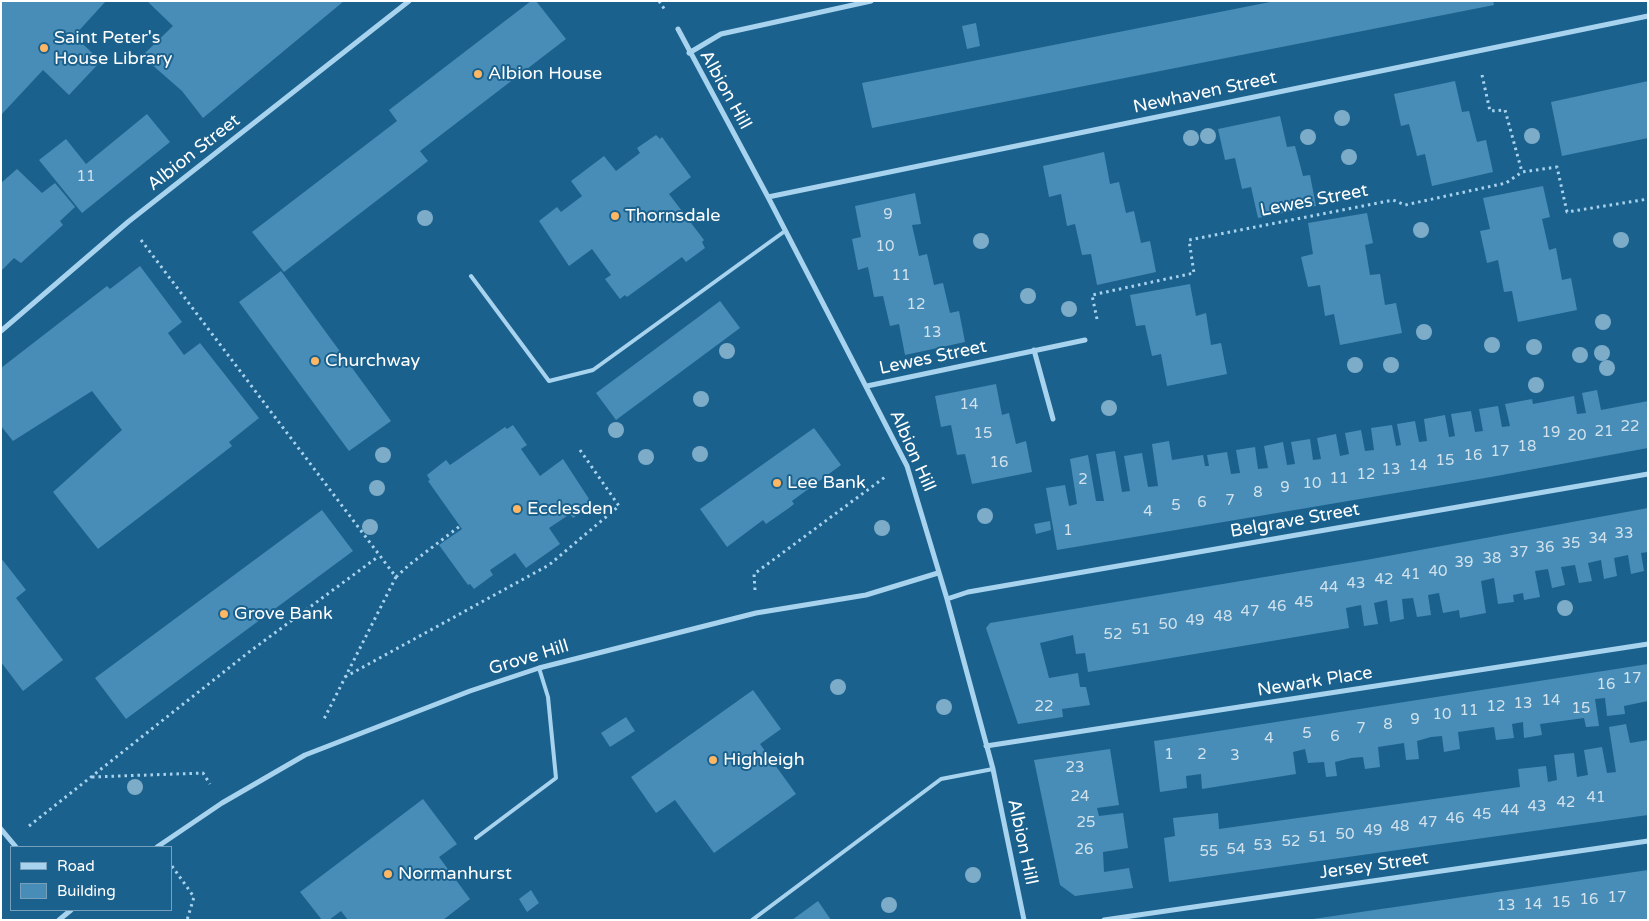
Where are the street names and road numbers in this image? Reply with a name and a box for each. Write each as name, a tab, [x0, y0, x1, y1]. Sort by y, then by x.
street label: Albion Hill	[694, 47, 756, 133]
street label: Newhaven Street	[1131, 67, 1279, 119]
street label: Albion Street	[143, 110, 245, 196]
street label: Lewes Street	[1258, 180, 1370, 222]
street label: Lewes Street	[877, 336, 989, 380]
street label: Albion Hill	[884, 407, 940, 495]
street label: Belgrave Street	[1229, 499, 1361, 543]
street label: Grove Hill	[487, 636, 571, 680]
street label: Newark Place	[1256, 662, 1374, 702]
street label: Albion Hill	[1002, 797, 1042, 887]
street label: Jersey Street	[1318, 848, 1430, 884]

